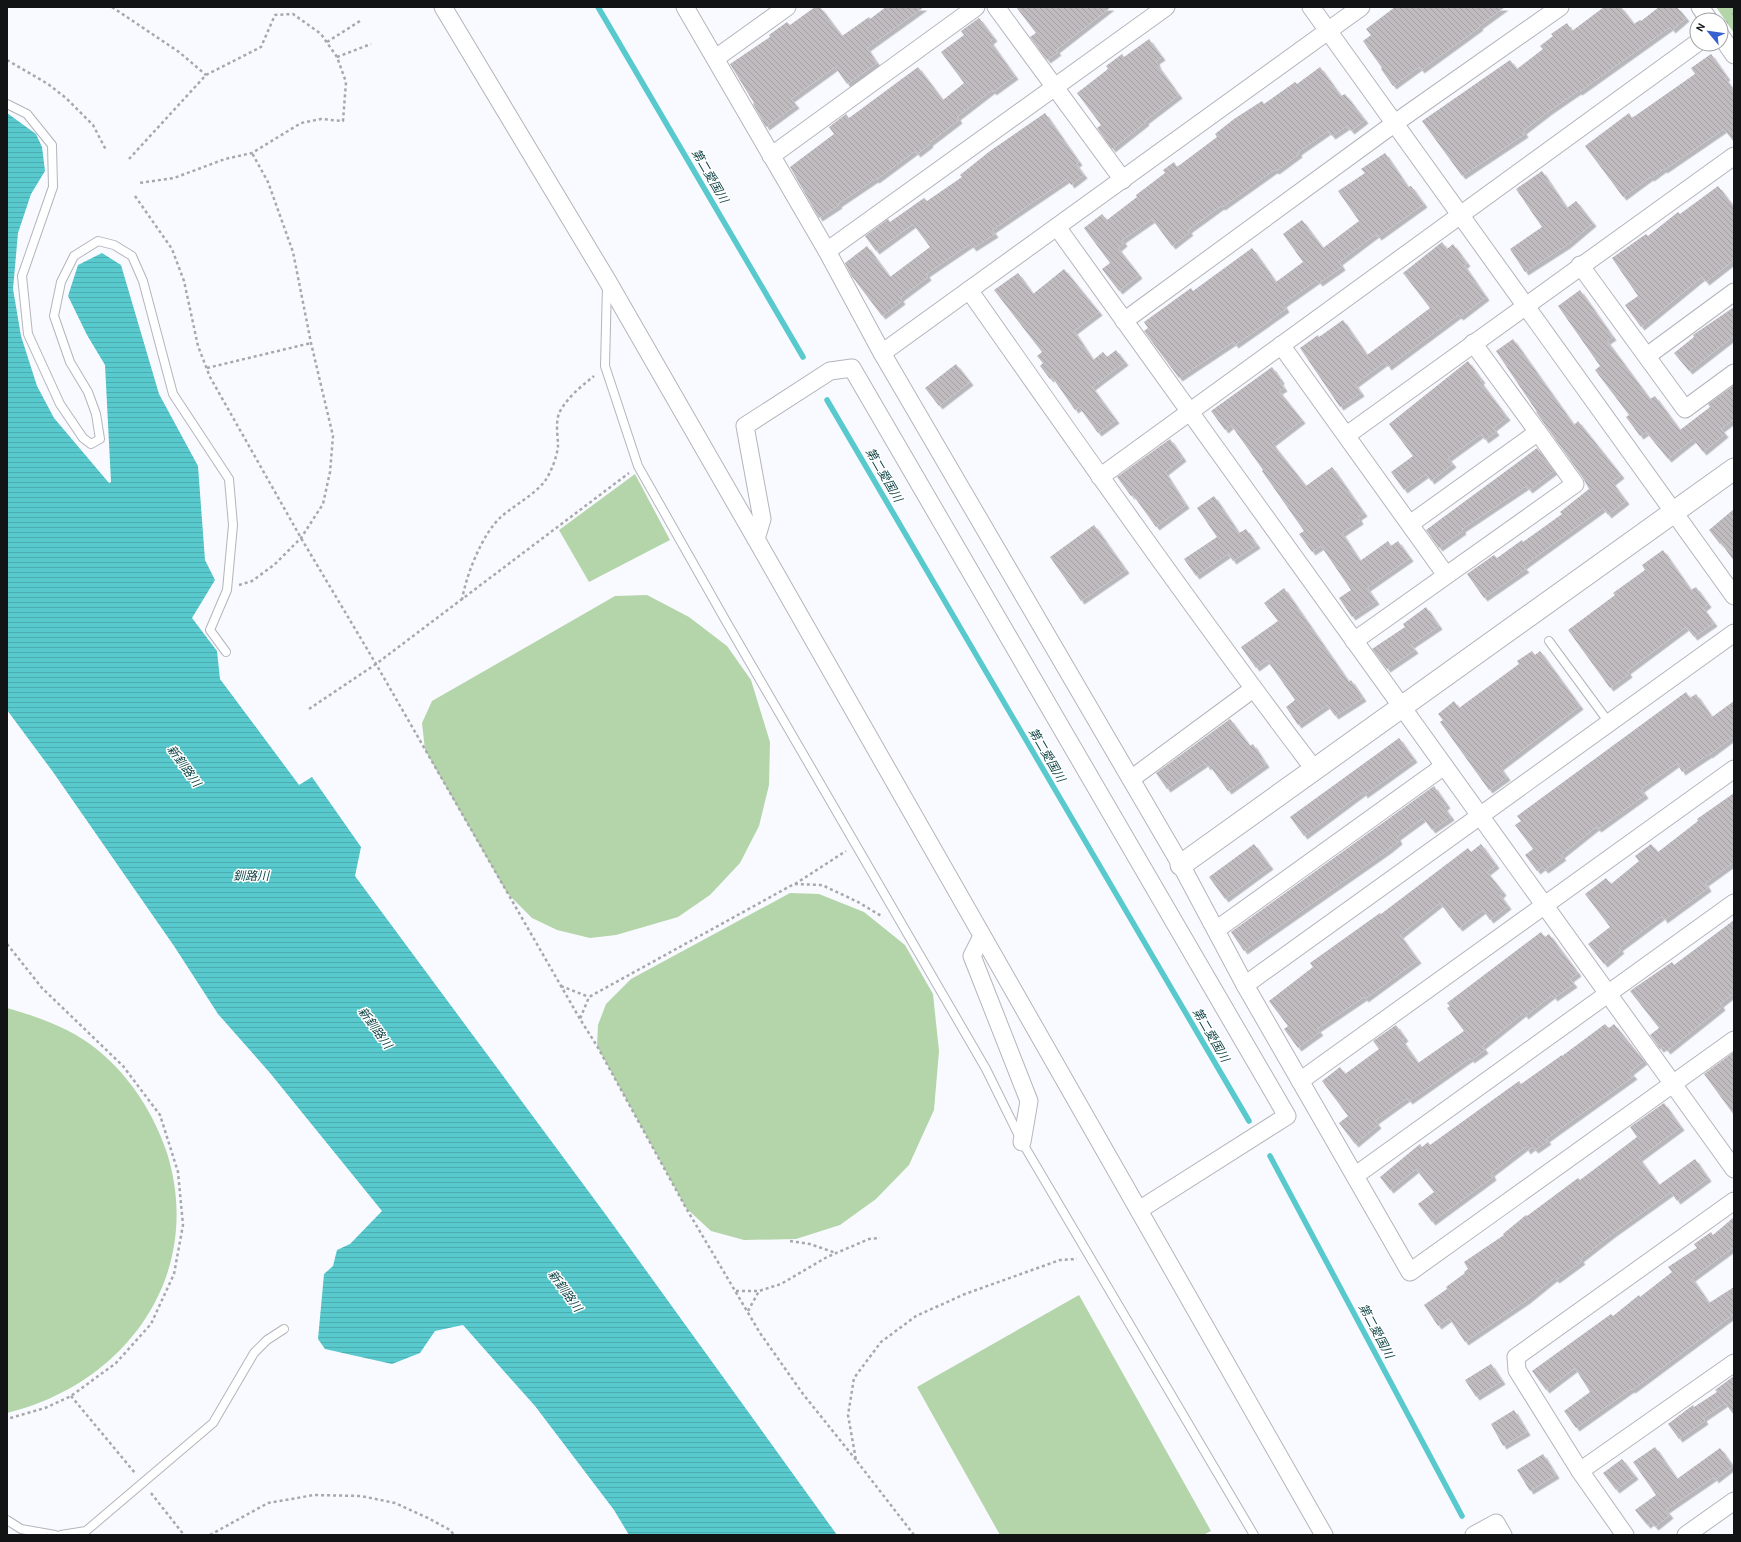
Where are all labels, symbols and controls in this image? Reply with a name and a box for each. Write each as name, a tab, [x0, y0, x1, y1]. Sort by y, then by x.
north arrow	[1689, 12, 1729, 52]
text: N	[1693, 21, 1708, 34]
water label: 第二愛国川	[689, 147, 732, 207]
water label: 第二愛国川	[863, 446, 906, 506]
water label: 第二愛国川	[1026, 726, 1069, 786]
water label: 新釧路川	[164, 742, 205, 791]
water label: 釧路川	[233, 869, 271, 883]
water label: 新釧路川	[355, 1004, 396, 1053]
water label: 第二愛国川	[1190, 1006, 1233, 1066]
water label: 新釧路川	[545, 1267, 586, 1316]
water label: 第二愛国川	[1356, 1301, 1397, 1363]

